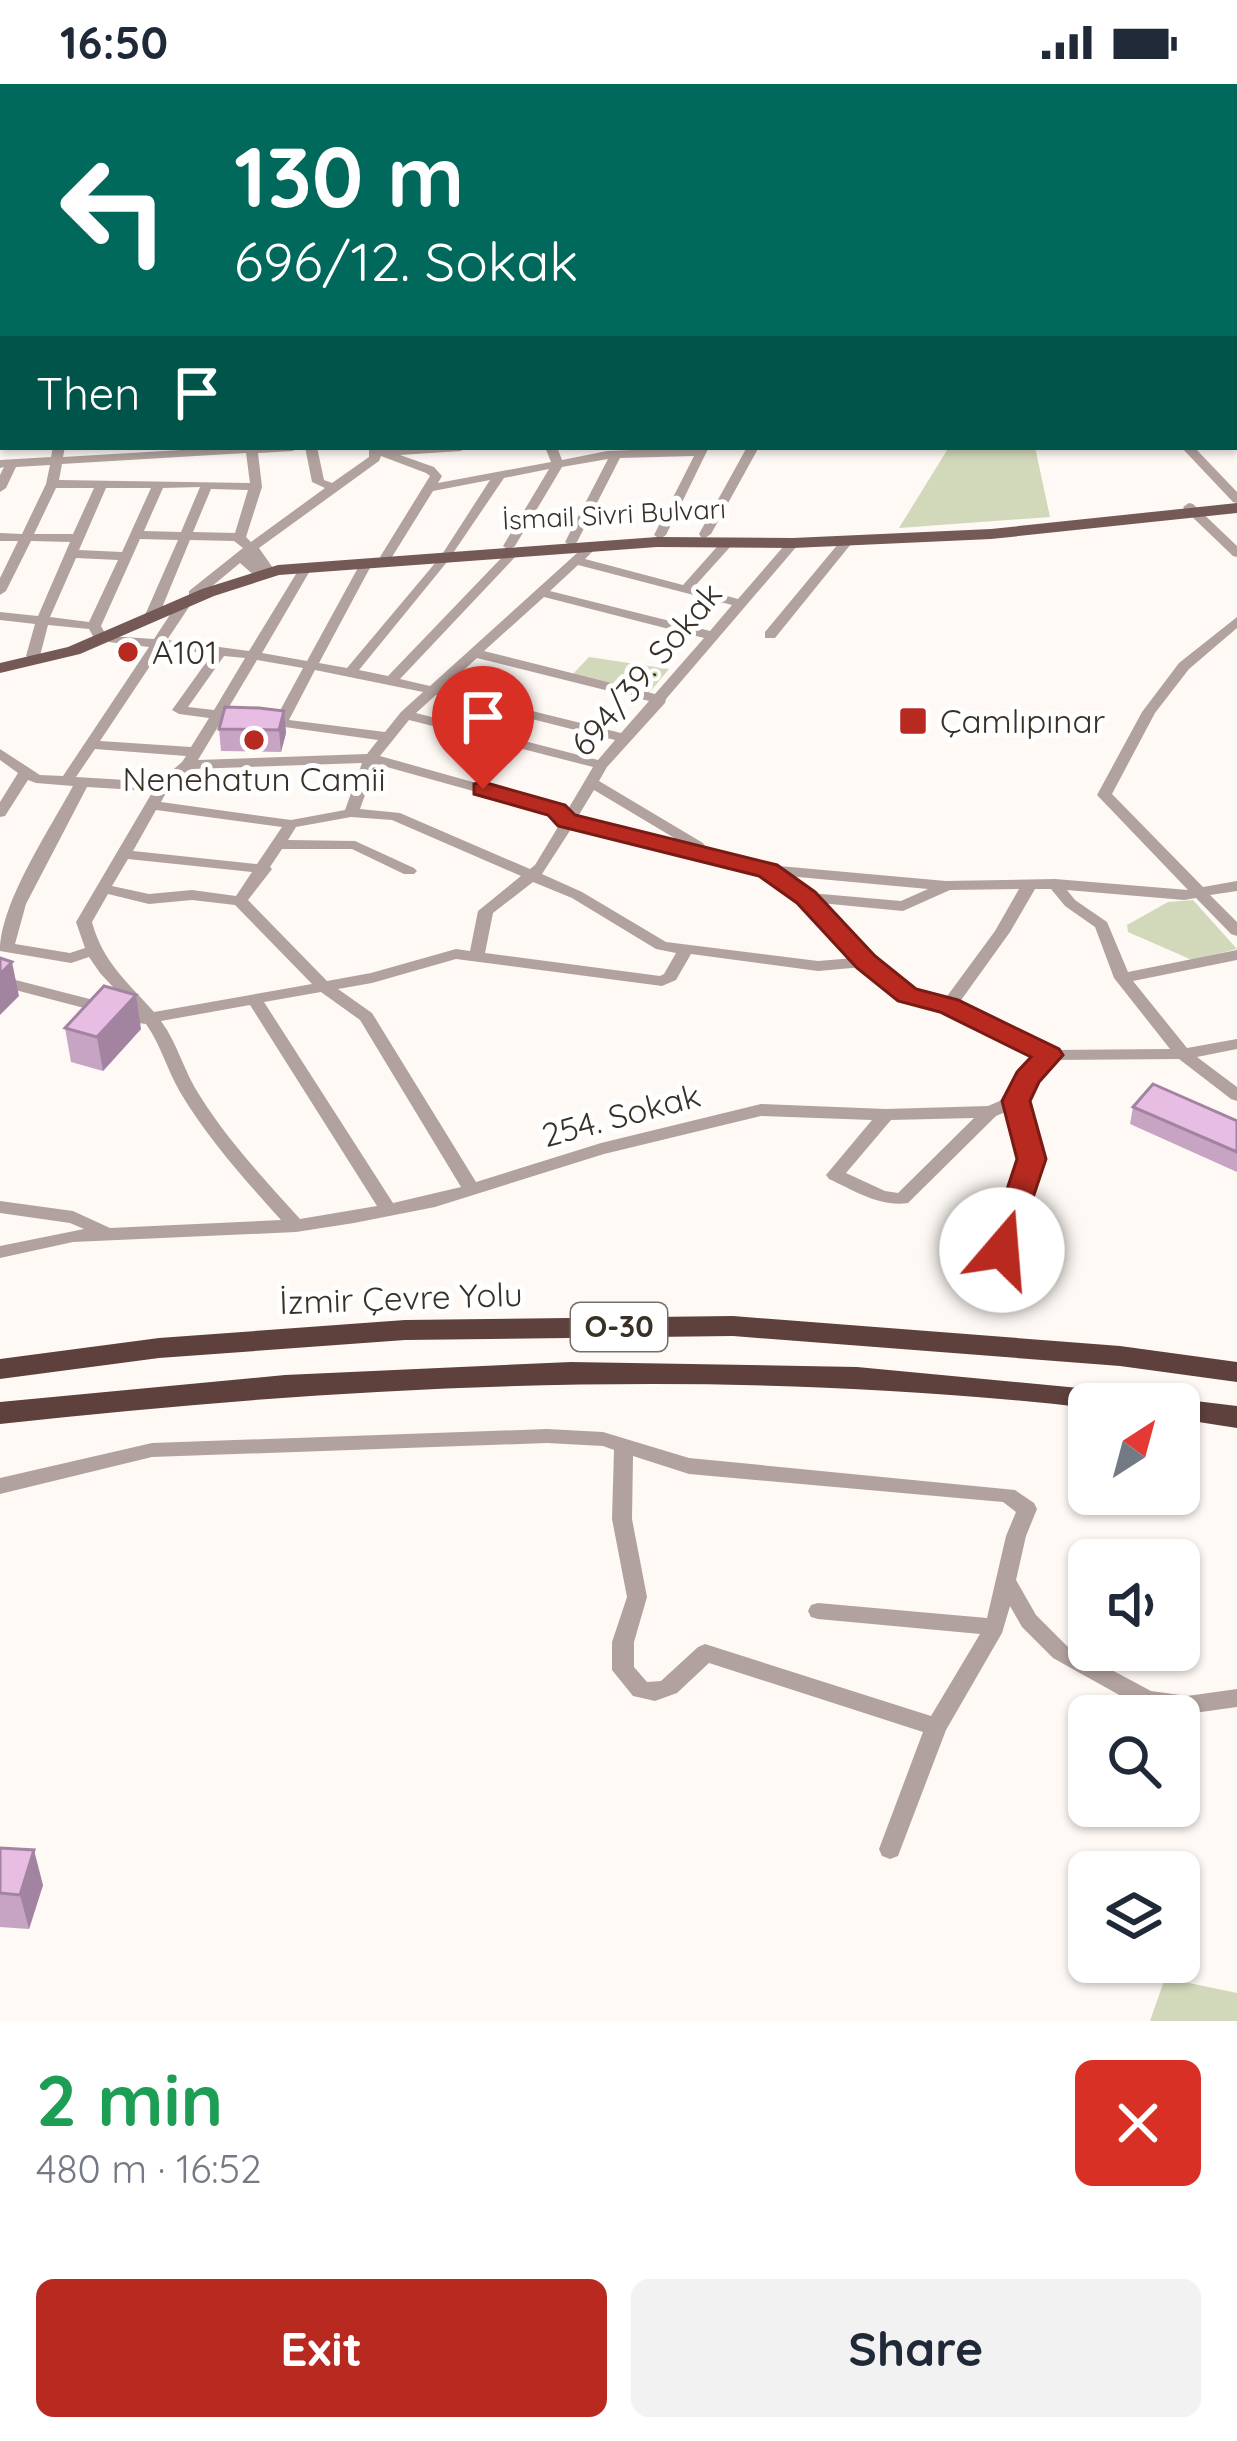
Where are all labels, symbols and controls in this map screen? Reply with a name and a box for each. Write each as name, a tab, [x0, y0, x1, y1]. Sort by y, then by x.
text: 16:50	[60, 14, 168, 70]
text: 130 m	[234, 123, 464, 228]
icon: left	[36, 132, 192, 288]
text: 696/12. Sokak	[234, 227, 578, 295]
icon: arrive	[164, 360, 230, 426]
text: Then	[36, 365, 140, 421]
street label: İsmail Sivri Bulvarı	[501, 491, 727, 537]
street label: 694/39. Sokak	[561, 574, 730, 764]
place label: A101	[152, 631, 217, 672]
marker: A101	[115, 639, 141, 665]
pin	[432, 666, 534, 789]
icon: arrive	[450, 684, 516, 750]
place label: Çamlıpınar	[940, 700, 1105, 741]
marker: Çamlıpınar	[897, 705, 929, 737]
marker: Nenehatun Camii	[241, 727, 267, 753]
place label: Nenehatun Camii	[123, 758, 385, 799]
street label: 254. Sokak	[537, 1074, 705, 1155]
position arrow	[939, 1187, 1065, 1313]
street label: İzmir Çevre Yolu	[279, 1273, 523, 1322]
road number: O-30	[571, 1303, 667, 1351]
north arrow	[1068, 1383, 1200, 1515]
map controls	[1068, 1383, 1200, 1983]
button: sound	[1068, 1539, 1200, 1671]
button: search	[1068, 1695, 1200, 1827]
button: layers	[1068, 1851, 1200, 1983]
text: 2 min	[36, 2054, 223, 2144]
button: close	[1075, 2060, 1201, 2186]
text: 480 m · 16:52	[36, 2144, 262, 2193]
button: Exit	[36, 2279, 607, 2417]
button: Share	[631, 2279, 1201, 2417]

